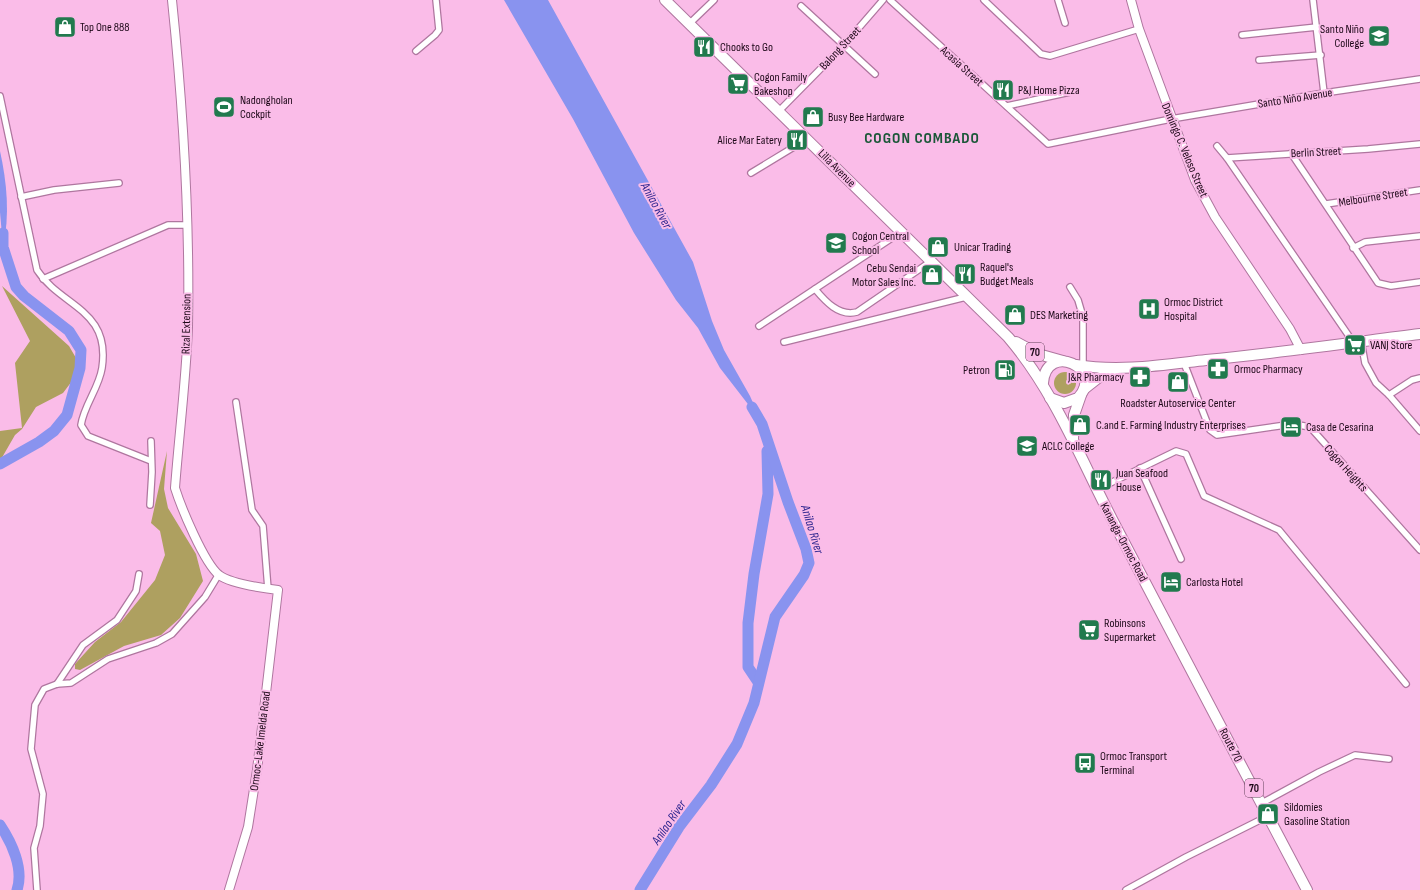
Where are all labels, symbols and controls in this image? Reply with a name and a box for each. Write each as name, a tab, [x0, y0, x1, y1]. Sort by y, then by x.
shop icon: Top One 888	[52, 14, 78, 40]
place label: Top One 888	[80, 20, 130, 35]
place label: Santo Niño College	[1320, 22, 1364, 51]
street label: Balong Street	[816, 23, 865, 73]
school or university icon: Santo Niño College	[1366, 23, 1392, 49]
restaurant icon: Chooks to Go	[691, 34, 717, 60]
place label: Chooks to Go	[720, 40, 773, 55]
street label: Acasia Street	[936, 42, 987, 90]
place label: Cogon Family Bakeshop	[754, 70, 808, 99]
supermarket icon: Cogon Family Bakeshop	[725, 71, 751, 97]
restaurant icon: P&J Home Pizza	[990, 77, 1016, 103]
place label: P&J Home Pizza	[1018, 83, 1080, 98]
street label: Santo Niño Avenue	[1257, 85, 1334, 112]
place label: Nadongholan Cockpit	[240, 93, 293, 122]
sports icon: Nadongholan Cockpit	[211, 94, 237, 120]
street label: Domingo C. Veloso Street	[1158, 101, 1211, 200]
shop icon: Busy Bee Hardware	[800, 104, 826, 130]
place label: Busy Bee Hardware	[828, 110, 904, 125]
restaurant icon: Alice Mar Eatery	[784, 127, 810, 153]
district label: COGON COMBADO	[864, 129, 980, 148]
place label: Alice Mar Eatery	[716, 133, 782, 148]
street label: Berlin Street	[1290, 144, 1342, 161]
street label: Lilia Avenue	[815, 146, 859, 190]
water label: Anilao River	[636, 179, 676, 232]
street label: Melbourne Street	[1337, 185, 1409, 210]
place label: Cogon Central School	[852, 229, 909, 258]
school or university icon: Cogon Central School	[823, 230, 849, 256]
shop icon: Unicar Trading	[925, 234, 951, 260]
place label: Unicar Trading	[954, 240, 1011, 255]
place label: Raquel's Budget Meals	[980, 260, 1034, 289]
place label: Cebu Sendai Motor Sales Inc.	[852, 261, 916, 290]
restaurant icon: Raquel's Budget Meals	[952, 261, 978, 287]
shop icon: Cebu Sendai Motor Sales Inc.	[919, 262, 945, 288]
street label: Rizal Extension	[178, 294, 195, 354]
place label: Ormoc District Hospital	[1164, 295, 1223, 324]
hospital icon: Ormoc District Hospital	[1136, 296, 1162, 322]
shop icon: DES Marketing	[1002, 302, 1028, 328]
place label: DES Marketing	[1030, 308, 1088, 323]
supermarket icon: VANJ Store	[1342, 332, 1368, 358]
place label: VANJ Store	[1370, 338, 1413, 353]
road number: 70	[1026, 343, 1044, 361]
pharmacy icon: Ormoc Pharmacy	[1205, 356, 1231, 382]
fuel station icon: Petron	[992, 357, 1018, 383]
place label: Ormoc Pharmacy	[1234, 362, 1303, 377]
place label: Petron	[963, 363, 990, 378]
pharmacy icon: J&R Pharmacy	[1127, 364, 1153, 390]
shop icon: Roadster Autoservice Center	[1165, 369, 1191, 395]
place label: J&R Pharmacy	[1067, 370, 1124, 385]
place label: Roadster Autoservice Center	[1120, 396, 1236, 411]
shop icon: C.and E. Farming Industry Enterprises	[1067, 412, 1093, 438]
hotel icon: Casa de Cesarina	[1278, 414, 1304, 440]
place label: C.and E. Farming Industry Enterprises	[1096, 418, 1246, 433]
place label: Casa de Cesarina	[1306, 420, 1374, 435]
school or university icon: ACLC College	[1014, 433, 1040, 459]
place label: ACLC College	[1041, 439, 1095, 454]
street label: Cogon Heights	[1320, 442, 1371, 495]
place label: Juan Seafood House	[1115, 466, 1168, 495]
restaurant icon: Juan Seafood House	[1088, 467, 1114, 493]
street label: Kananga-Ormoc Road	[1096, 500, 1151, 584]
water label: Anilao River	[797, 502, 827, 557]
hotel icon: Carlosta Hotel	[1158, 569, 1184, 595]
place label: Carlosta Hotel	[1186, 575, 1243, 590]
place label: Robinsons Supermarket	[1104, 616, 1156, 645]
supermarket icon: Robinsons Supermarket	[1076, 617, 1102, 643]
street label: Ormoc-Lake Imelda Road	[247, 690, 274, 792]
street label: Route 70	[1216, 726, 1246, 765]
place label: Ormoc Transport Terminal	[1100, 749, 1168, 778]
bus stop icon: Ormoc Transport Terminal	[1072, 750, 1098, 776]
road number: 70	[1245, 779, 1263, 797]
water label: Anilao River	[648, 796, 690, 849]
place label: Sildomies Gasoline Station	[1284, 800, 1350, 829]
shop icon: Sildomies Gasoline Station	[1255, 801, 1281, 827]

